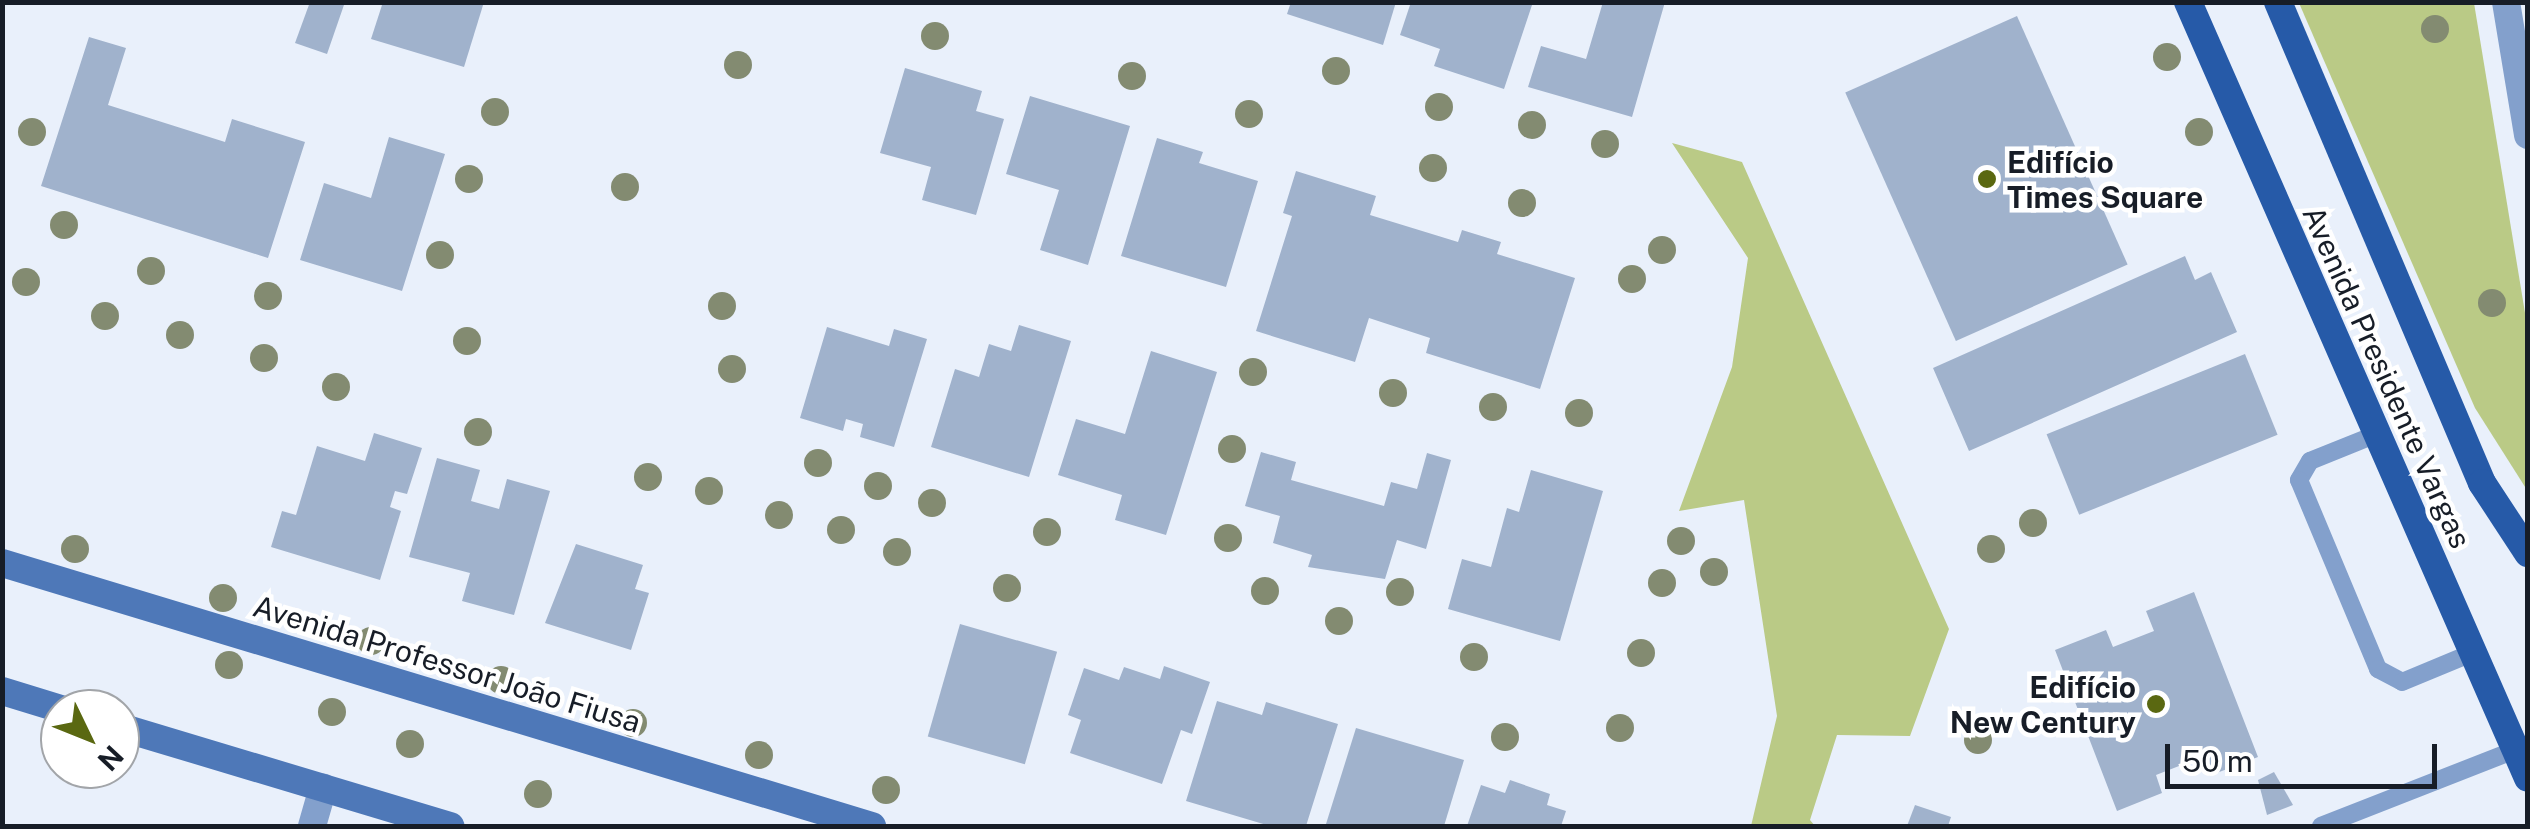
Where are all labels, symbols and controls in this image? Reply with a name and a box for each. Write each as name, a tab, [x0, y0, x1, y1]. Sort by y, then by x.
place label: Edifício Times Square	[2007, 144, 2204, 214]
marker: Edifício Times Square	[1976, 168, 1998, 190]
street label: Avenida Presidente Vargas	[2295, 200, 2479, 554]
street label: Avenida Professor João Fiusa	[249, 588, 645, 740]
place label: Edifício New Century	[1950, 669, 2136, 740]
north arrow	[40, 689, 140, 789]
marker: Edifício New Century	[2145, 693, 2167, 715]
scale bar	[2170, 724, 2442, 786]
text: N	[91, 739, 130, 778]
text: 50 m	[2182, 743, 2253, 779]

